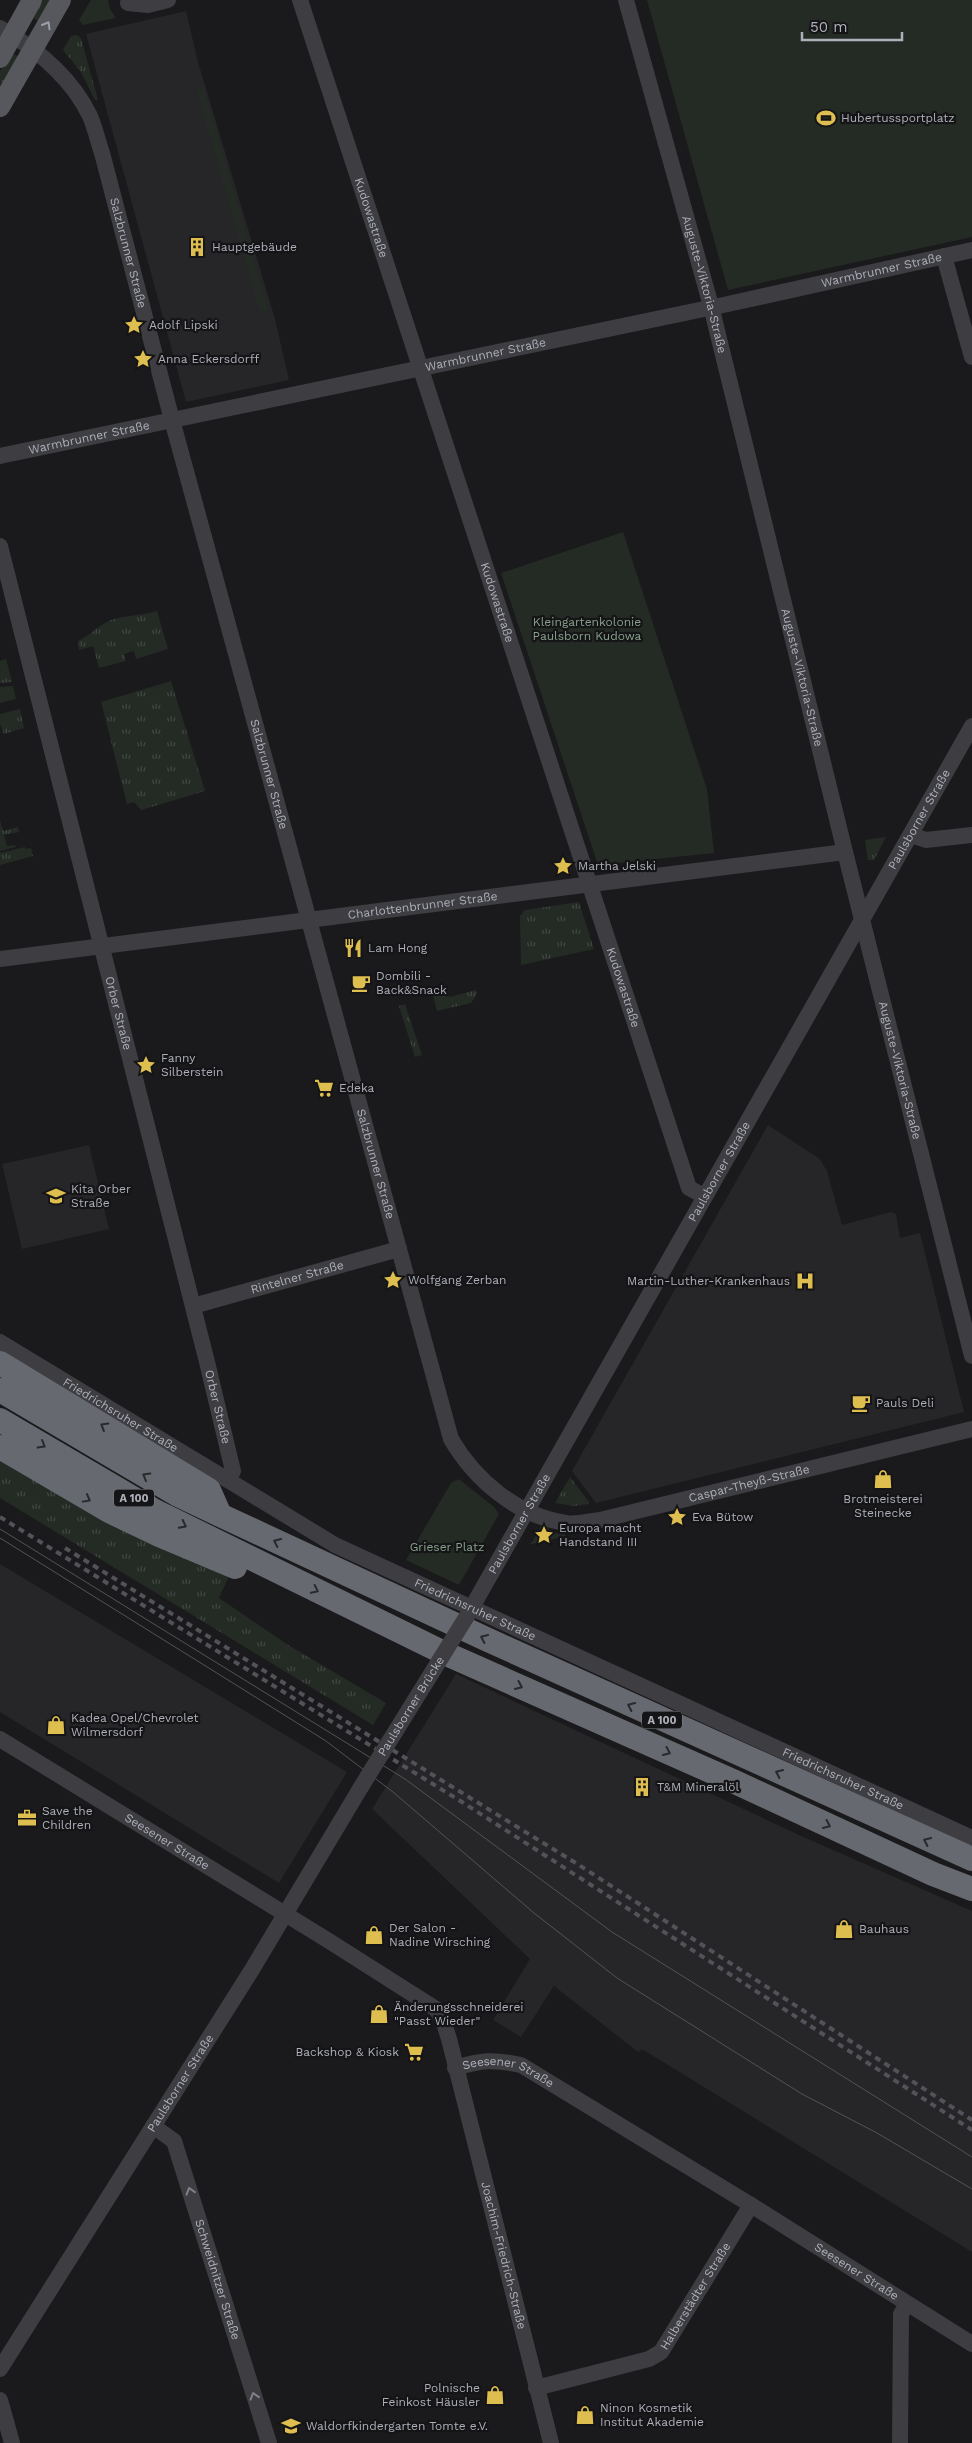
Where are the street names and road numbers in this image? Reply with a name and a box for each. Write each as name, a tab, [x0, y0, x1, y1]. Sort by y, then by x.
street label: Kudowastraße	[352, 176, 391, 260]
street label: Salzbrunner Straße	[107, 196, 149, 310]
street label: Auguste-Viktoria-Straße	[679, 214, 729, 355]
street label: Warmbrunner Straße	[820, 250, 943, 290]
street label: Warmbrunner Straße	[424, 335, 547, 374]
street label: Warmbrunner Straße	[27, 418, 151, 457]
street label: Kudowastraße	[478, 561, 517, 644]
street label: Auguste-Viktoria-Straße	[778, 607, 826, 748]
street label: Salzbrunner Straße	[247, 718, 291, 831]
street label: Paulsborner Straße	[885, 767, 953, 872]
street label: Charlottenbrunner Straße	[347, 889, 498, 922]
street label: Kudowastraße	[604, 946, 643, 1029]
street label: Orber Straße	[102, 975, 135, 1052]
street label: Auguste-Viktoria-Straße	[876, 1000, 924, 1141]
street label: Salzbrunner Straße	[354, 1107, 397, 1221]
street label: Paulsborner Straße	[685, 1119, 753, 1224]
street label: Rintelner Straße	[249, 1258, 345, 1297]
street label: Orber Straße	[202, 1368, 233, 1445]
street label: Friedrichsruher Straße	[61, 1375, 181, 1455]
street label: Caspar-Theyß-Straße	[687, 1462, 811, 1505]
street label: Paulsborner Straße	[485, 1471, 553, 1576]
road number: A 100	[114, 1490, 154, 1506]
street label: Friedrichsruher Straße	[412, 1576, 538, 1643]
street label: Paulsborner Brücke	[375, 1654, 447, 1759]
road number: A 100	[642, 1712, 682, 1728]
street label: Friedrichsruher Straße	[780, 1745, 906, 1813]
street label: Seesener Straße	[122, 1810, 212, 1873]
street label: Paulsborner Straße	[144, 2032, 216, 2135]
street label: Seesener Straße	[461, 2054, 556, 2090]
street label: Joachim-Friedrich-Straße	[478, 2180, 529, 2331]
street label: Schweidnitzer Straße	[192, 2218, 243, 2342]
street label: Halberstädter Straße	[657, 2240, 733, 2352]
street label: Seesener Straße	[812, 2240, 901, 2303]

